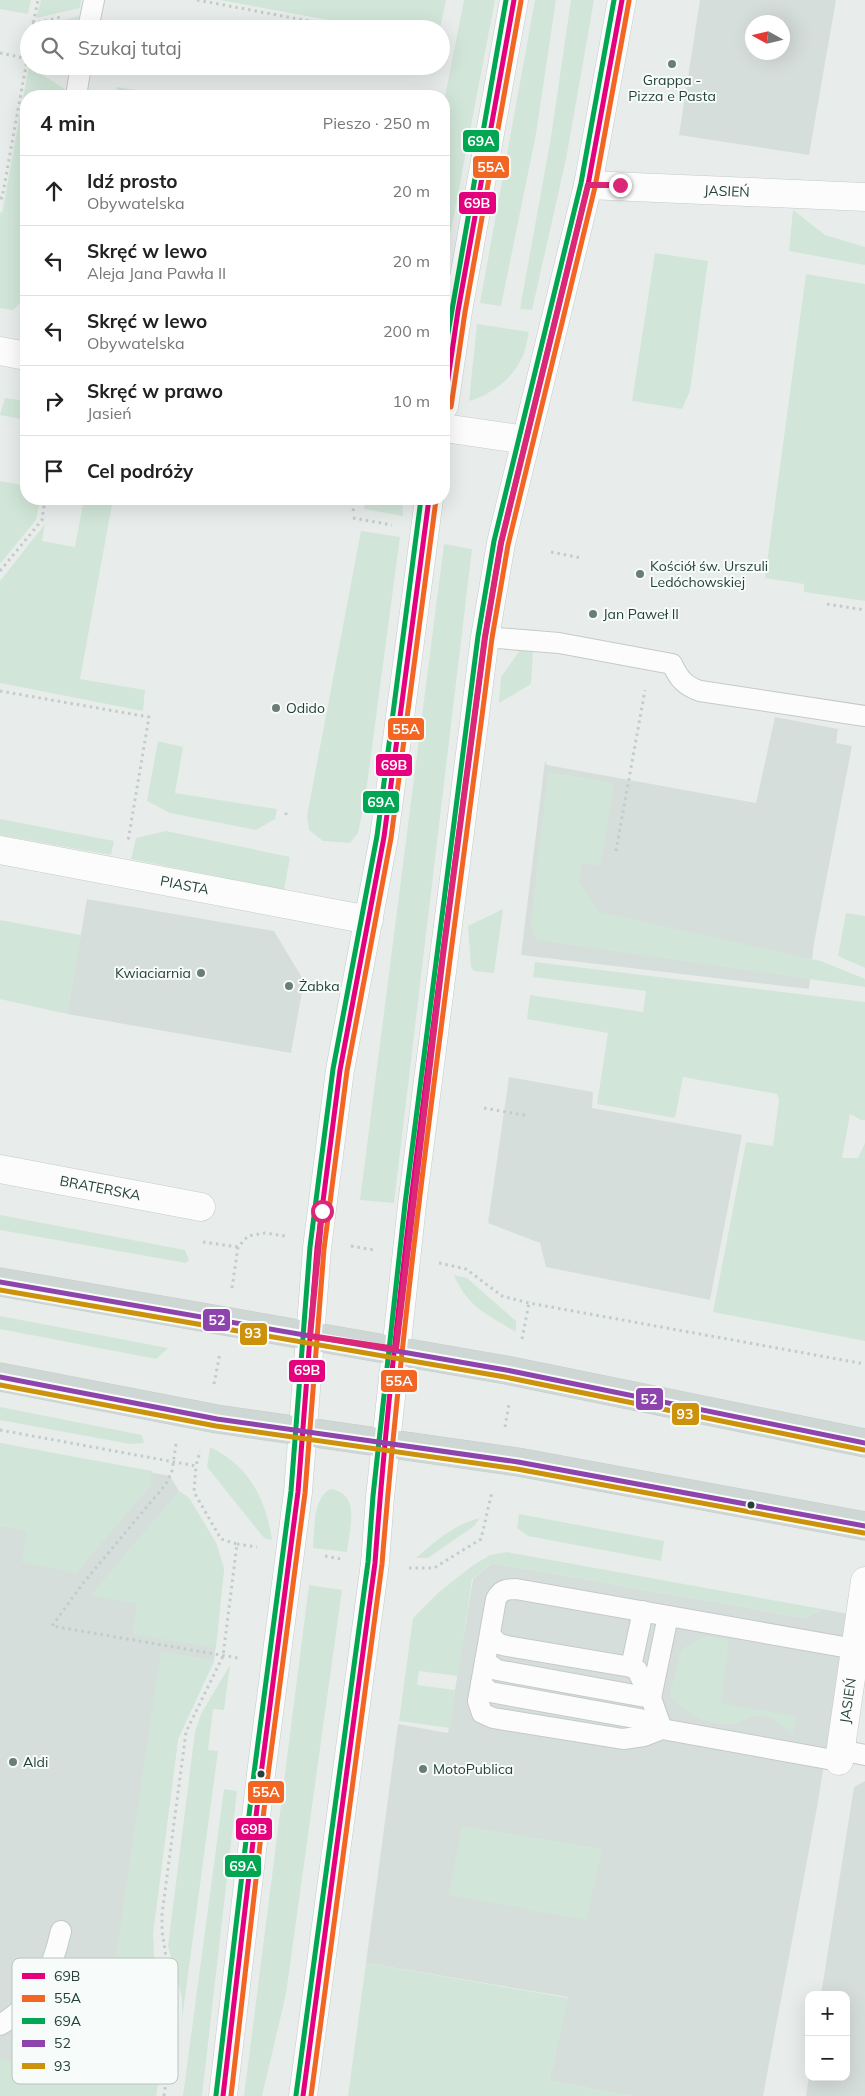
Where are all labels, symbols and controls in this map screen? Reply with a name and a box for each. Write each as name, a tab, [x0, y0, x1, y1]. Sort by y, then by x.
north arrow	[745, 15, 790, 60]
search box	[20, 20, 450, 75]
icon: search	[38, 34, 66, 62]
text: Szukaj tutaj	[78, 36, 181, 60]
marker: Grappa - Pizza e Pasta	[666, 58, 678, 70]
place label: Grappa - Pizza e Pasta	[628, 71, 716, 105]
text: 4 min	[40, 110, 95, 136]
text: Pieszo · 250 m	[323, 113, 430, 133]
line badge: 69A	[462, 129, 500, 153]
text: 69A	[467, 132, 495, 150]
line badge: 55A	[472, 155, 510, 179]
text: 55A	[477, 158, 505, 176]
text: Idź prosto	[87, 169, 178, 193]
route end	[609, 174, 632, 197]
icon: ahead	[40, 177, 68, 205]
text: 20 m	[393, 181, 430, 201]
street label: JASIEŃ	[704, 181, 750, 201]
line badge: 69B	[458, 191, 497, 215]
text: Obywatelska	[87, 193, 185, 213]
text: 69B	[464, 194, 491, 212]
text: Skręć w lewo	[87, 239, 207, 263]
icon: left	[40, 247, 68, 275]
text: 20 m	[393, 251, 430, 271]
text: Aleja Jana Pawła II	[87, 263, 226, 283]
text: Skręć w lewo	[87, 309, 207, 333]
icon: left	[40, 317, 68, 345]
text: 200 m	[383, 321, 430, 341]
text: Obywatelska	[87, 333, 185, 353]
text: Skręć w prawo	[87, 379, 223, 403]
icon: right	[40, 387, 68, 415]
text: 10 m	[393, 391, 430, 411]
text: Jasień	[87, 403, 132, 423]
icon: arrive	[40, 457, 68, 485]
text: Cel podróży	[87, 459, 193, 483]
place label: Kościół św. Urszuli Ledóchowskiej	[650, 557, 768, 591]
marker: Kościół św. Urszuli Ledóchowskiej	[634, 568, 646, 580]
place label: Jan Paweł II	[603, 605, 679, 623]
marker: Jan Paweł II	[587, 608, 599, 620]
place label: Odido	[286, 699, 325, 717]
marker: Odido	[270, 702, 282, 714]
line badge: 55A	[387, 717, 425, 741]
text: 55A	[392, 720, 420, 738]
line badge: 69B	[375, 753, 413, 777]
text: 69B	[381, 756, 408, 774]
line badge: 69A	[362, 790, 400, 814]
text: 69A	[367, 793, 395, 811]
street label: PIASTA	[159, 872, 211, 899]
place label: Kwiaciarnia	[115, 964, 191, 982]
marker: Kwiaciarnia	[195, 967, 207, 979]
place label: Żabka	[299, 977, 340, 995]
marker: Żabka	[283, 980, 295, 992]
street label: BRATERSKA	[58, 1171, 143, 1205]
route start	[311, 1200, 334, 1223]
line badge: 52	[202, 1308, 231, 1332]
text: 52	[209, 1311, 225, 1329]
line badge: 93	[239, 1322, 268, 1346]
text: 93	[245, 1324, 261, 1342]
line badge: 69B	[288, 1359, 326, 1383]
text: 69B	[294, 1361, 321, 1379]
line badge: 55A	[380, 1369, 418, 1393]
text: 55A	[385, 1372, 413, 1390]
line badge: 52	[635, 1387, 664, 1411]
text: 52	[641, 1390, 657, 1408]
line badge: 93	[671, 1402, 700, 1426]
text: 93	[677, 1405, 693, 1423]
unlabelled marker	[746, 1500, 756, 1510]
street label: JASIEŃ	[836, 1677, 860, 1725]
place label: Aldi	[23, 1753, 48, 1771]
marker: Aldi	[7, 1756, 19, 1768]
place label: MotoPublica	[433, 1760, 513, 1778]
marker: MotoPublica	[417, 1763, 429, 1775]
unlabelled marker	[256, 1769, 266, 1779]
line badge: 55A	[247, 1780, 285, 1804]
text: 55A	[252, 1783, 280, 1801]
line badge: 69B	[235, 1817, 273, 1841]
text: 69B	[241, 1820, 268, 1838]
line badge: 69A	[224, 1854, 262, 1878]
text: 69A	[229, 1857, 257, 1875]
legend	[12, 1958, 178, 2084]
text: 69B	[54, 1967, 80, 1985]
text: 55A	[54, 1989, 82, 2007]
map controls	[805, 1991, 850, 2081]
button: +	[805, 1991, 850, 2036]
text: 69A	[54, 2012, 82, 2030]
text: 52	[54, 2034, 71, 2052]
button: −	[805, 2036, 850, 2081]
text: 93	[54, 2057, 71, 2075]

